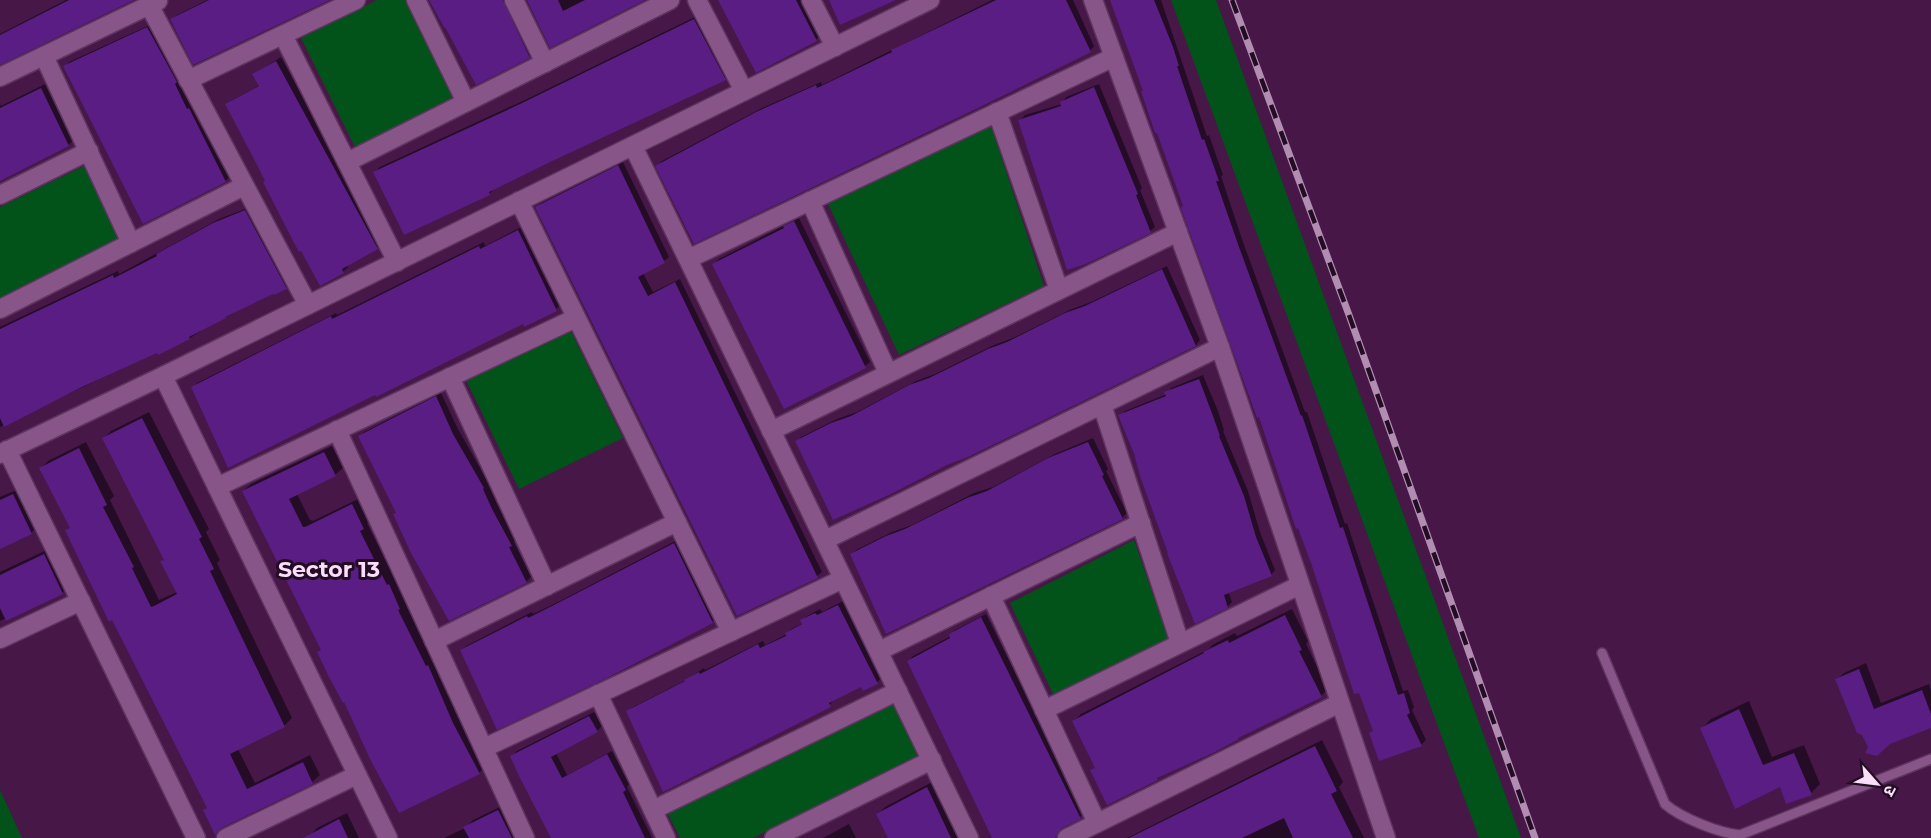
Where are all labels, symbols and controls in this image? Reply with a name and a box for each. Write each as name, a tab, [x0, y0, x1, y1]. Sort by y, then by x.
district label: Sector 13	[278, 556, 380, 583]
north arrow	[1847, 754, 1907, 814]
text: उ	[1879, 782, 1900, 800]

